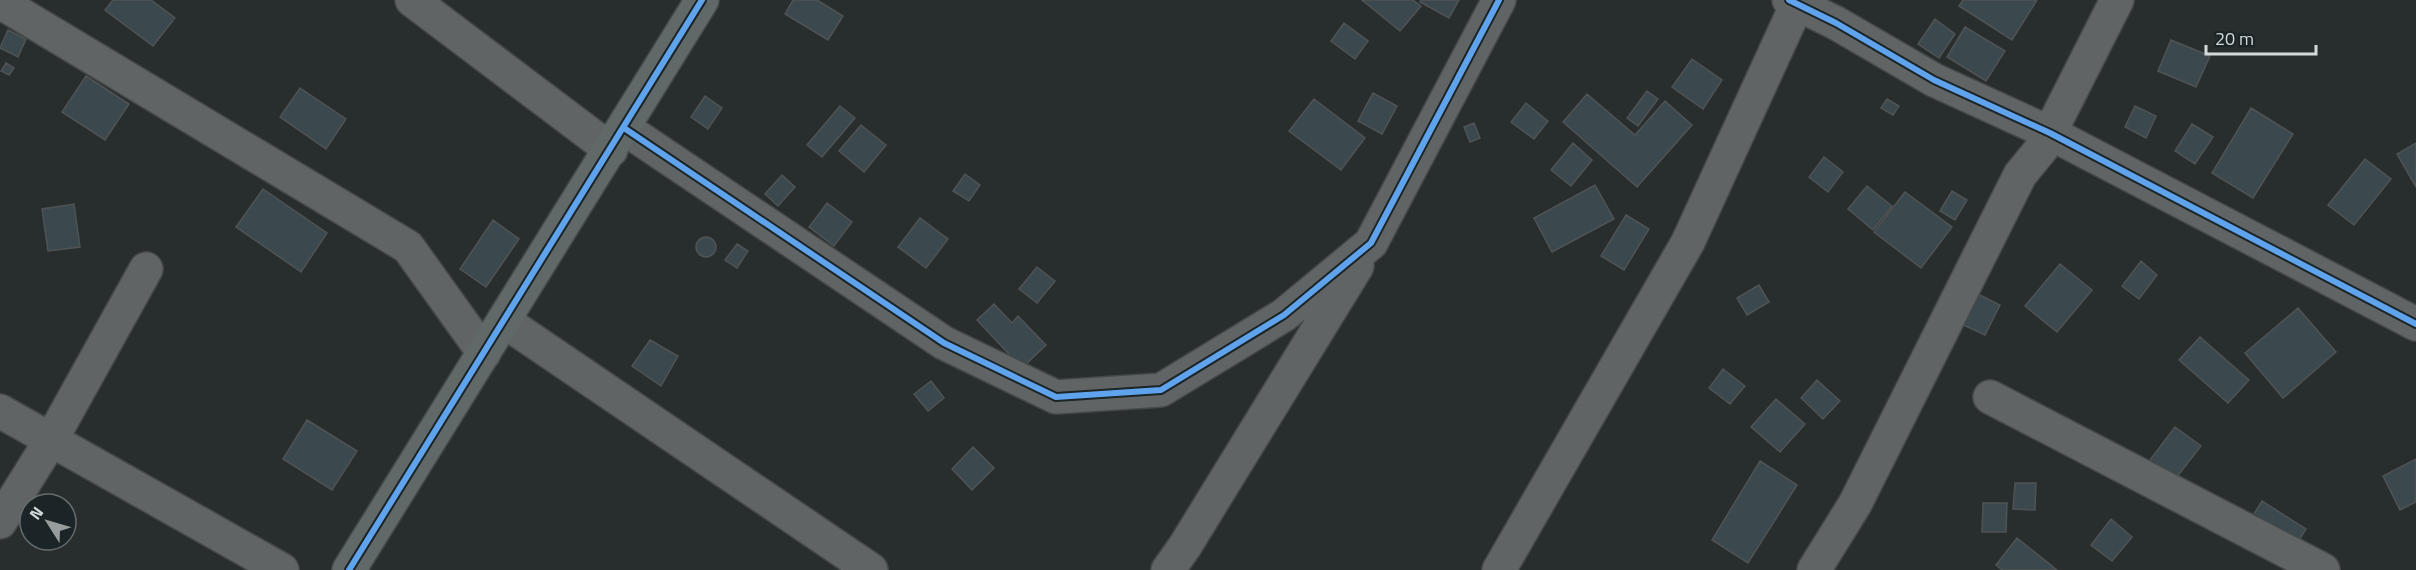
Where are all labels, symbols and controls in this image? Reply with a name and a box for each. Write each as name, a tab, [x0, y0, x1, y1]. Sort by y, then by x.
scale bar	[2206, 18, 2316, 56]
text: 20 m	[2215, 25, 2254, 52]
north arrow	[18, 492, 78, 552]
text: N	[23, 501, 49, 525]

